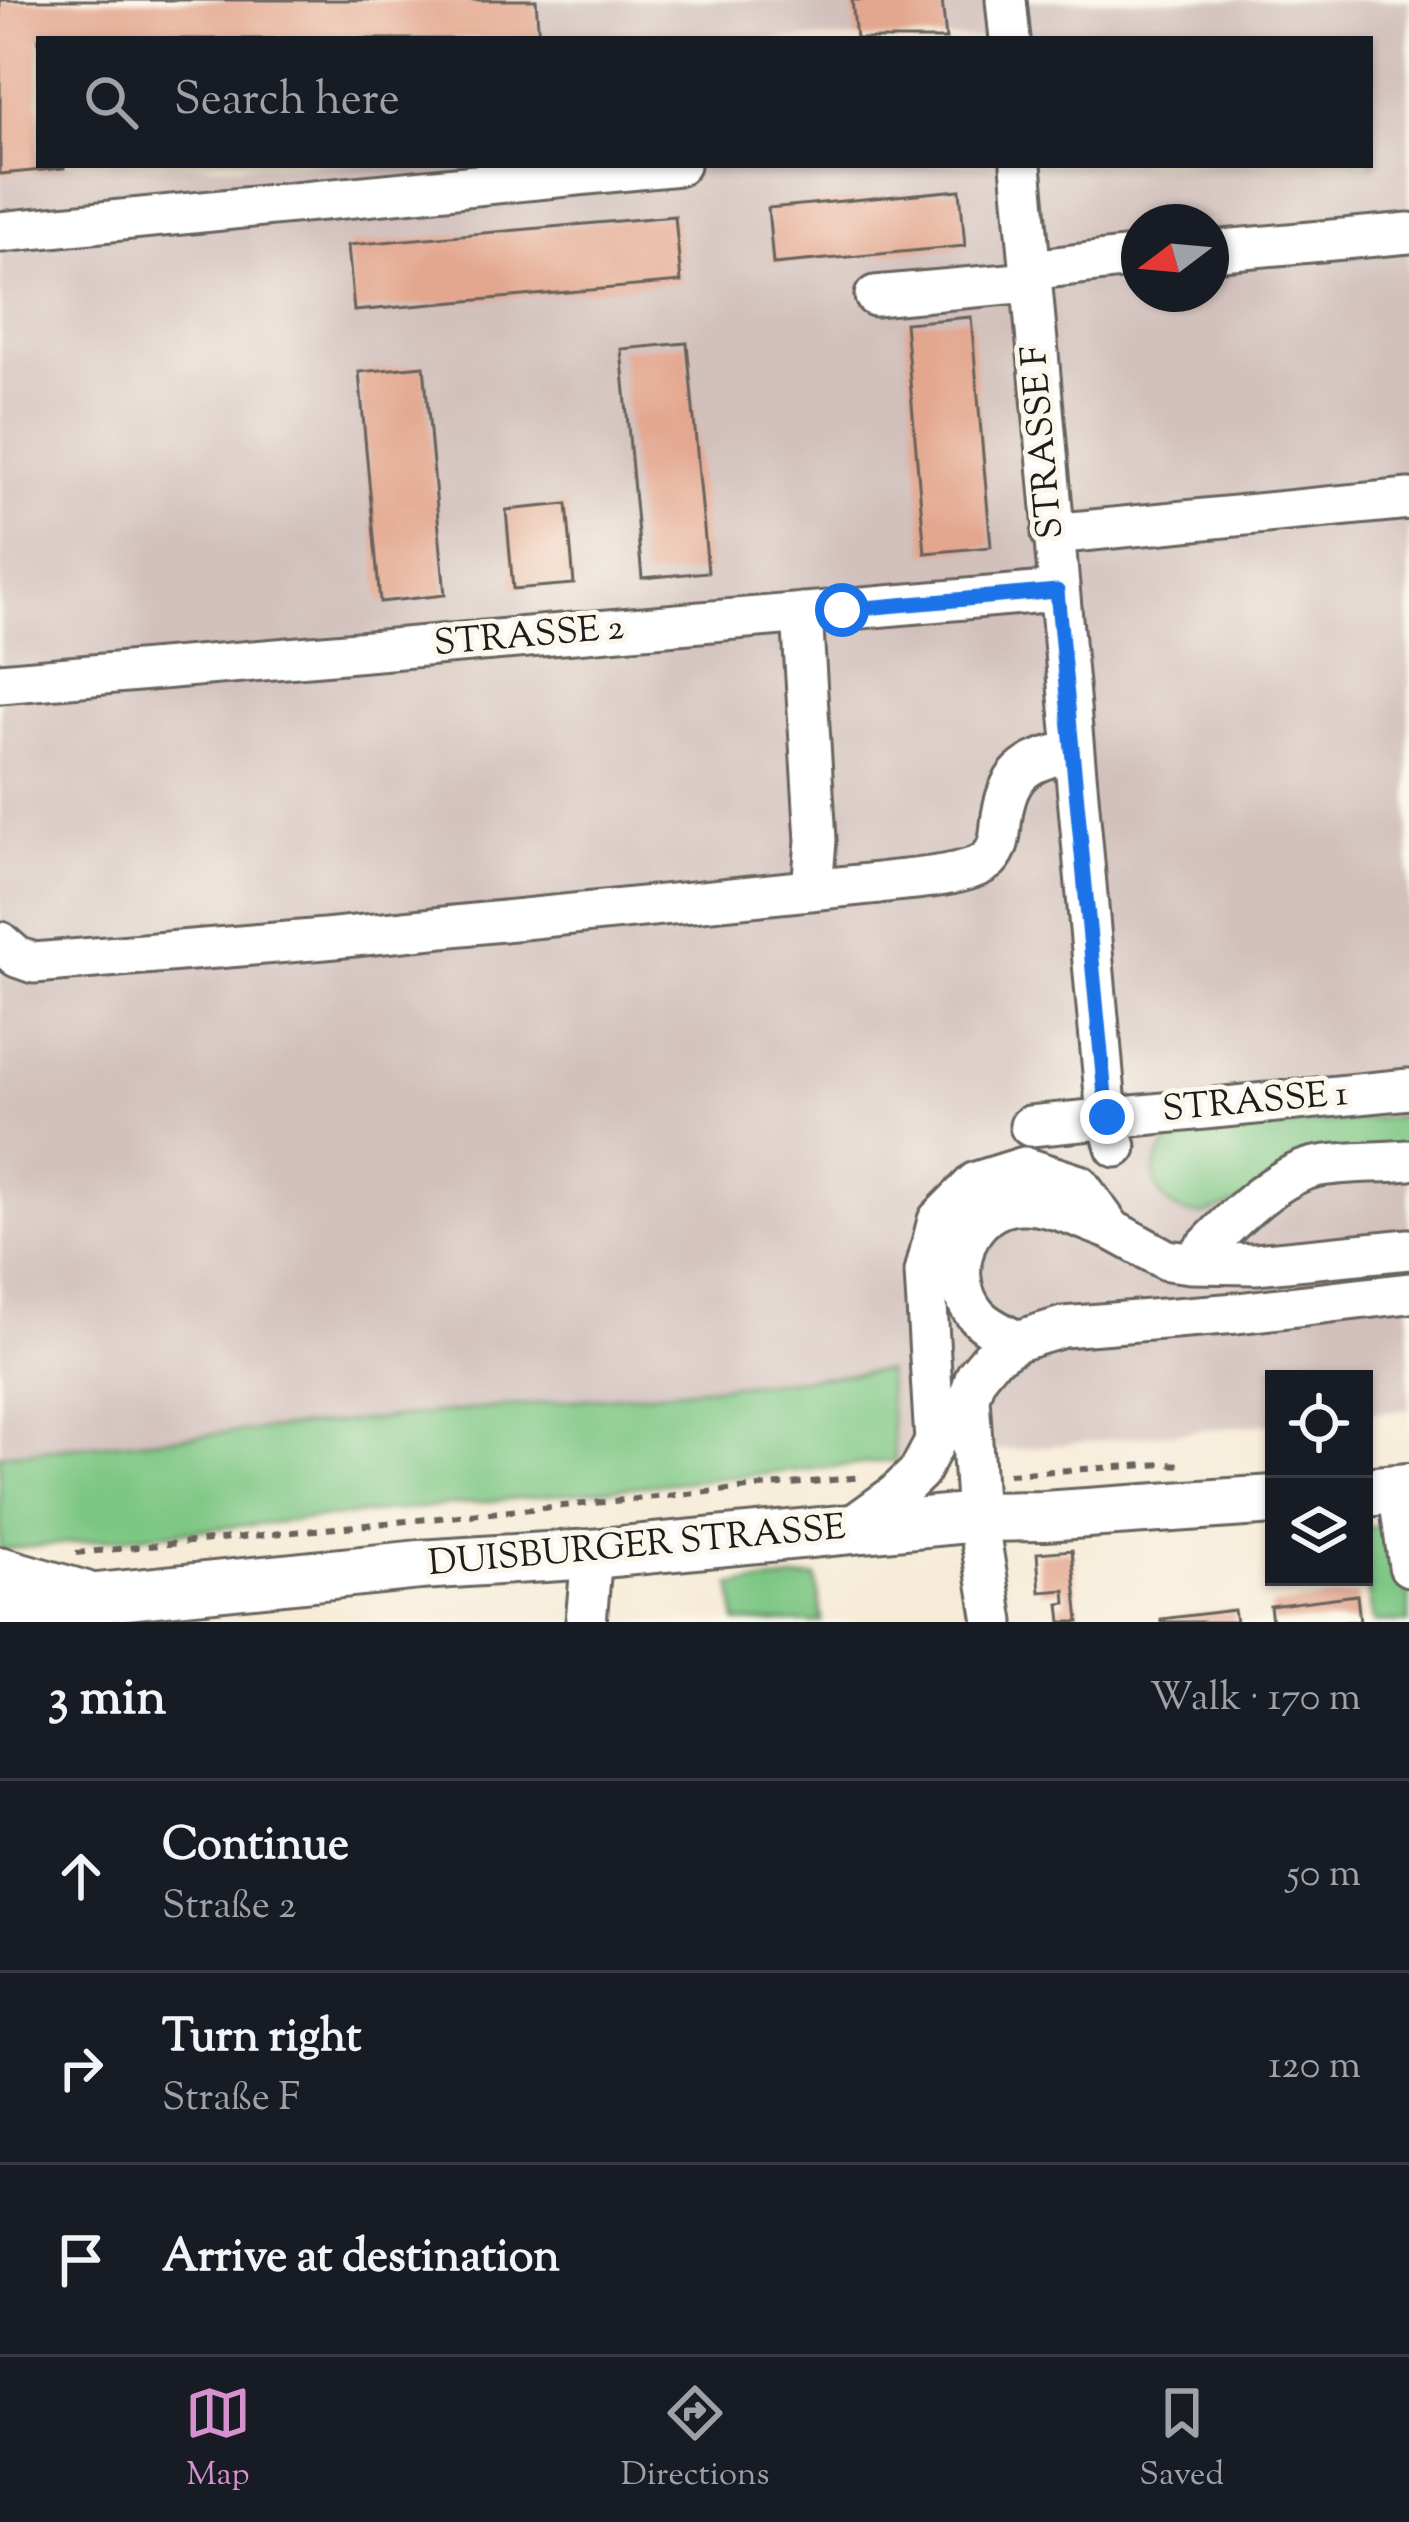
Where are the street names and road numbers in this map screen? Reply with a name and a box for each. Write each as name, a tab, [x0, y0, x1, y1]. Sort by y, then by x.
street label: STRASSE F	[1010, 343, 1078, 541]
street label: STRASSE 2	[432, 603, 626, 671]
street label: STRASSE 1	[1160, 1069, 1350, 1137]
street label: DUISBURGER STRASSE	[426, 1503, 848, 1591]

